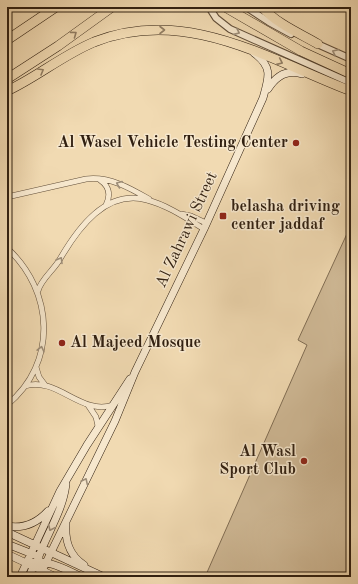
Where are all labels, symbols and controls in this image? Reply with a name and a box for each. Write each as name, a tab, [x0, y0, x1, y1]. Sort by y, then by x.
one-way arrow	[159, 26, 165, 34]
one-way arrow	[234, 28, 241, 36]
one-way arrow	[70, 32, 77, 39]
one-way arrow	[331, 48, 338, 56]
one-way arrow	[275, 57, 283, 65]
one-way arrow	[37, 69, 44, 76]
place label: Al Wasel Vehicle Testing Center	[57, 135, 288, 151]
marker: Al Wasel Vehicle Testing Center	[291, 138, 301, 148]
street label: Al Zahrawi Street	[153, 169, 221, 290]
one-way arrow	[115, 180, 122, 188]
place label: belasha driving center jaddaf	[231, 199, 340, 233]
marker: belasha driving center jaddaf	[218, 211, 228, 221]
one-way arrow	[55, 257, 62, 264]
place label: Al Majeed Mosque	[70, 335, 201, 351]
marker: Al Majeed Mosque	[57, 338, 67, 348]
one-way arrow	[37, 346, 45, 352]
place label: Al Wasl Sport Club	[219, 444, 296, 478]
marker: Al Wasl Sport Club	[299, 456, 309, 466]
one-way arrow	[80, 477, 88, 485]
one-way arrow	[48, 524, 56, 532]

